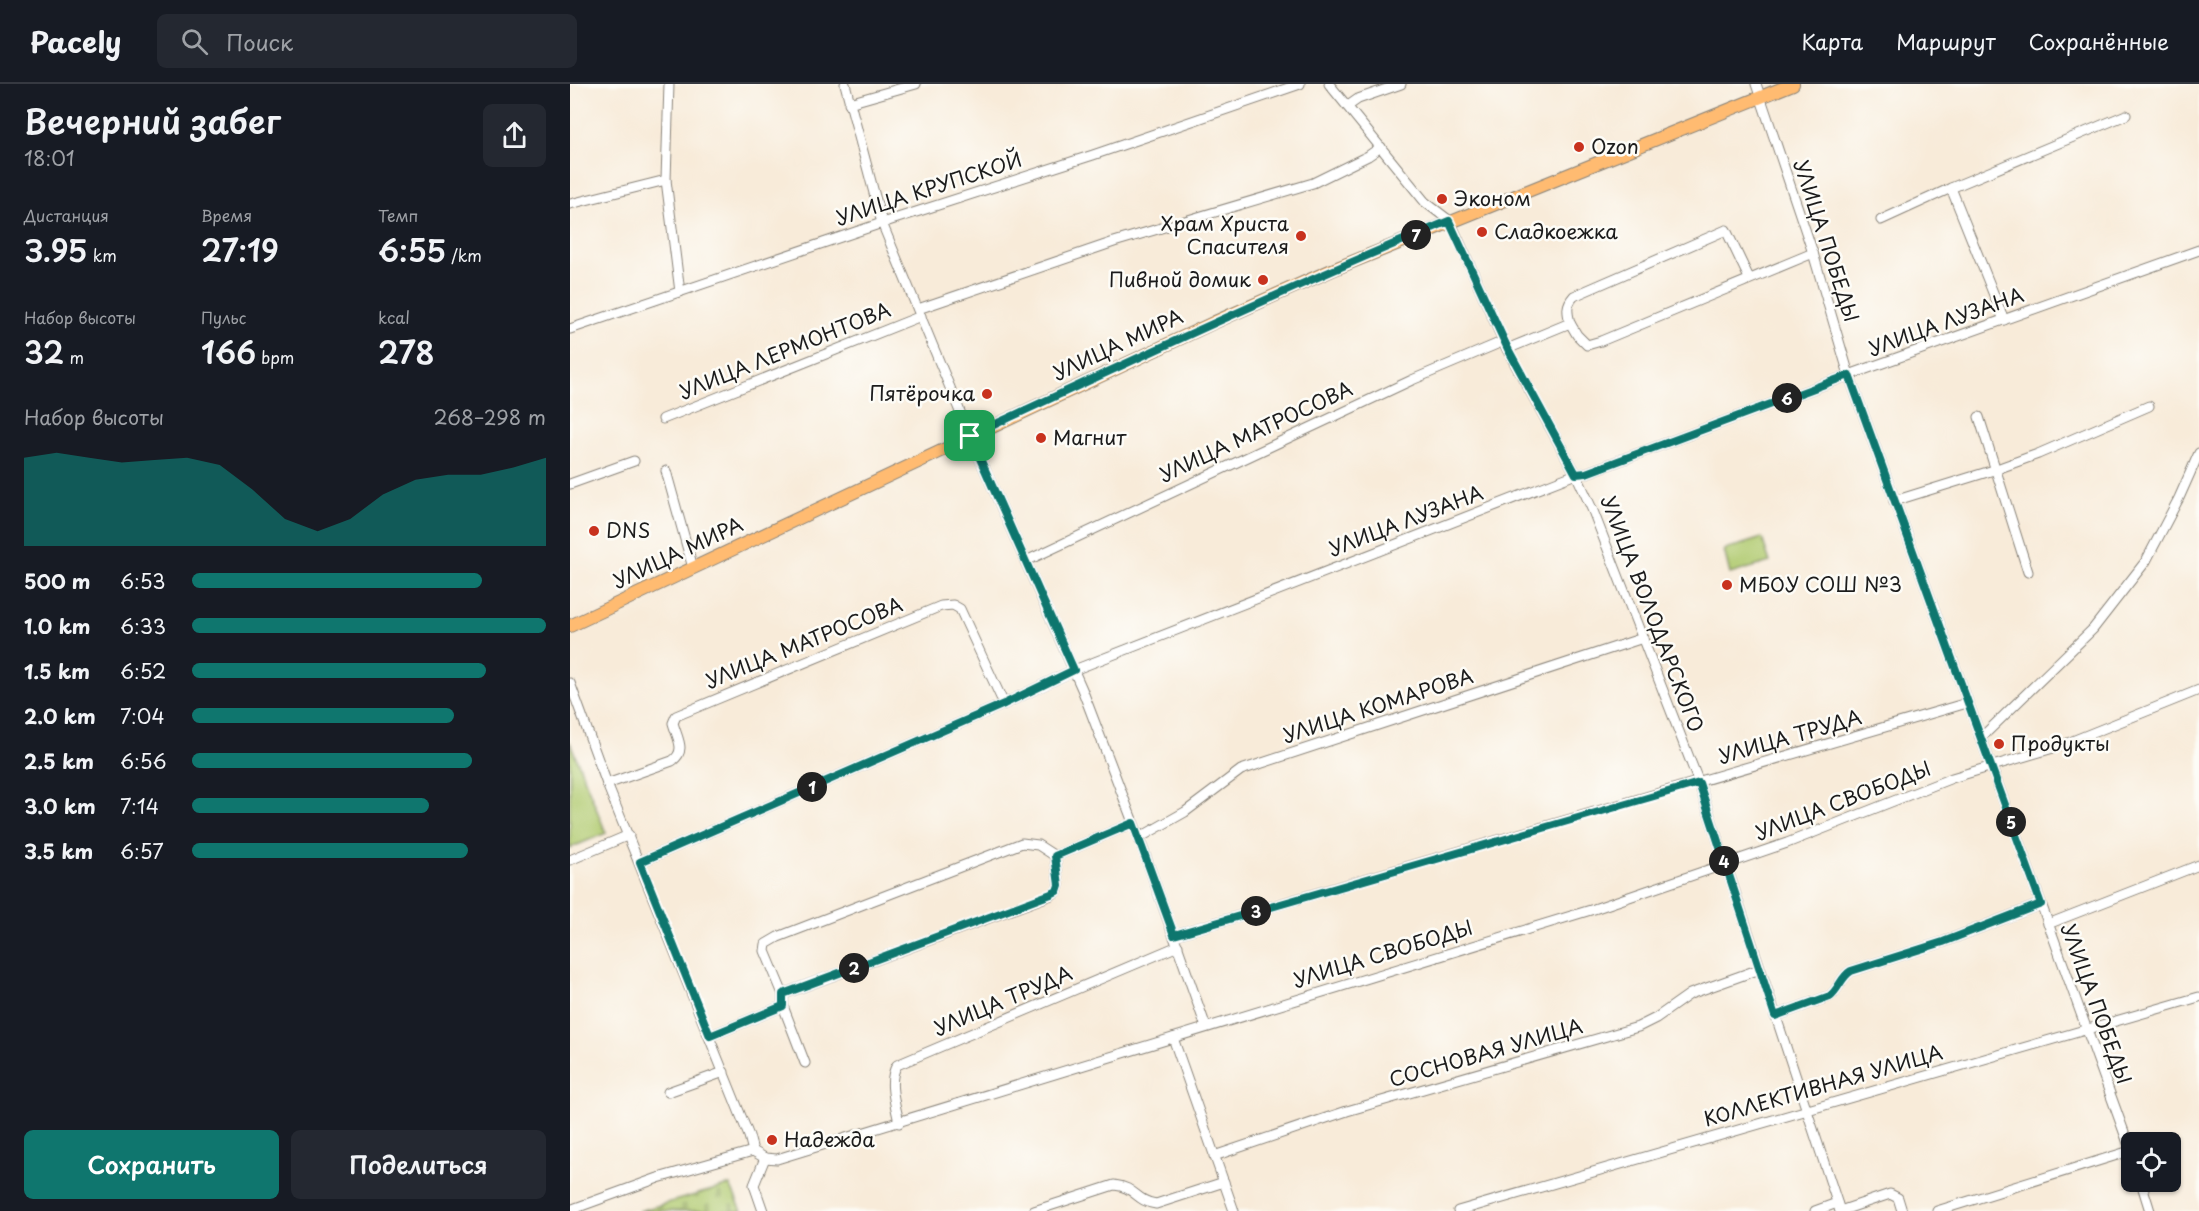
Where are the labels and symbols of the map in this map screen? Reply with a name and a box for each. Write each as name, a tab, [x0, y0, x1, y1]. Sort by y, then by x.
place label: Ozon	[1591, 131, 1639, 161]
marker: Ozon	[1572, 140, 1586, 154]
street label: УЛИЦА КРУПСКОЙ	[832, 144, 1026, 232]
street label: УЛИЦА ПОБЕДЫ	[1787, 156, 1867, 326]
place label: Эконом	[1454, 183, 1531, 213]
marker: Эконом	[1435, 192, 1449, 206]
place label: Храм Христа Спасителя	[1161, 208, 1290, 261]
place label: Сладкоежка	[1494, 216, 1618, 246]
pin: 7	[1401, 220, 1431, 250]
marker: Сладкоежка	[1475, 225, 1489, 239]
marker: Храм Христа Спасителя	[1294, 229, 1308, 243]
place label: Пивной домик	[1109, 264, 1251, 294]
marker: Пивной домик	[1256, 273, 1270, 287]
street label: УЛИЦА ЛУЗАНА	[1864, 279, 2027, 363]
street label: УЛИЦА ЛЕРМОНТОВА	[674, 294, 895, 406]
street label: УЛИЦА МИРА	[1047, 301, 1188, 387]
street label: УЛИЦА МАТРОСОВА	[1154, 373, 1357, 489]
place label: Пятёрочка	[869, 378, 975, 408]
pin: 6	[1772, 383, 1802, 413]
marker: Пятёрочка	[980, 387, 994, 401]
pin	[944, 410, 995, 461]
place label: Магнит	[1053, 422, 1127, 452]
marker: Магнит	[1034, 431, 1048, 445]
street label: УЛИЦА ЛУЗАНА	[1324, 477, 1487, 563]
street label: УЛИЦА ВОЛОДАРСКОГО	[1594, 491, 1712, 736]
street label: УЛИЦА МИРА	[607, 509, 748, 595]
place label: DNS	[606, 515, 650, 545]
marker: DNS	[587, 524, 601, 538]
place label: МБОУ СОШ №3	[1739, 569, 1902, 599]
marker: МБОУ СОШ №3	[1720, 578, 1734, 592]
street label: УЛИЦА МАТРОСОВА	[701, 589, 907, 695]
street label: УЛИЦА КОМАРОВА	[1279, 660, 1477, 750]
street label: УЛИЦА ТРУДА	[1715, 701, 1865, 771]
place label: Продукты	[2011, 728, 2110, 758]
marker: Продукты	[1992, 737, 2006, 751]
street label: УЛИЦА СВОБОДЫ	[1750, 753, 1935, 847]
pin: 1	[797, 772, 827, 802]
pin: 5	[1996, 807, 2026, 837]
pin: 4	[1709, 846, 1739, 876]
pin: 3	[1241, 896, 1271, 926]
street label: УЛИЦА СВОБОДЫ	[1289, 912, 1476, 995]
street label: УЛИЦА ПОБЕДЫ	[2054, 919, 2140, 1088]
pin: 2	[839, 953, 869, 983]
street label: УЛИЦА ТРУДА	[929, 957, 1076, 1043]
street label: СОСНОВАЯ УЛИЦА	[1385, 1010, 1586, 1094]
street label: КОЛЛЕКТИВНАЯ УЛИЦА	[1700, 1037, 1946, 1134]
place label: Надежда	[784, 1124, 875, 1154]
marker: Надежда	[765, 1133, 779, 1147]

